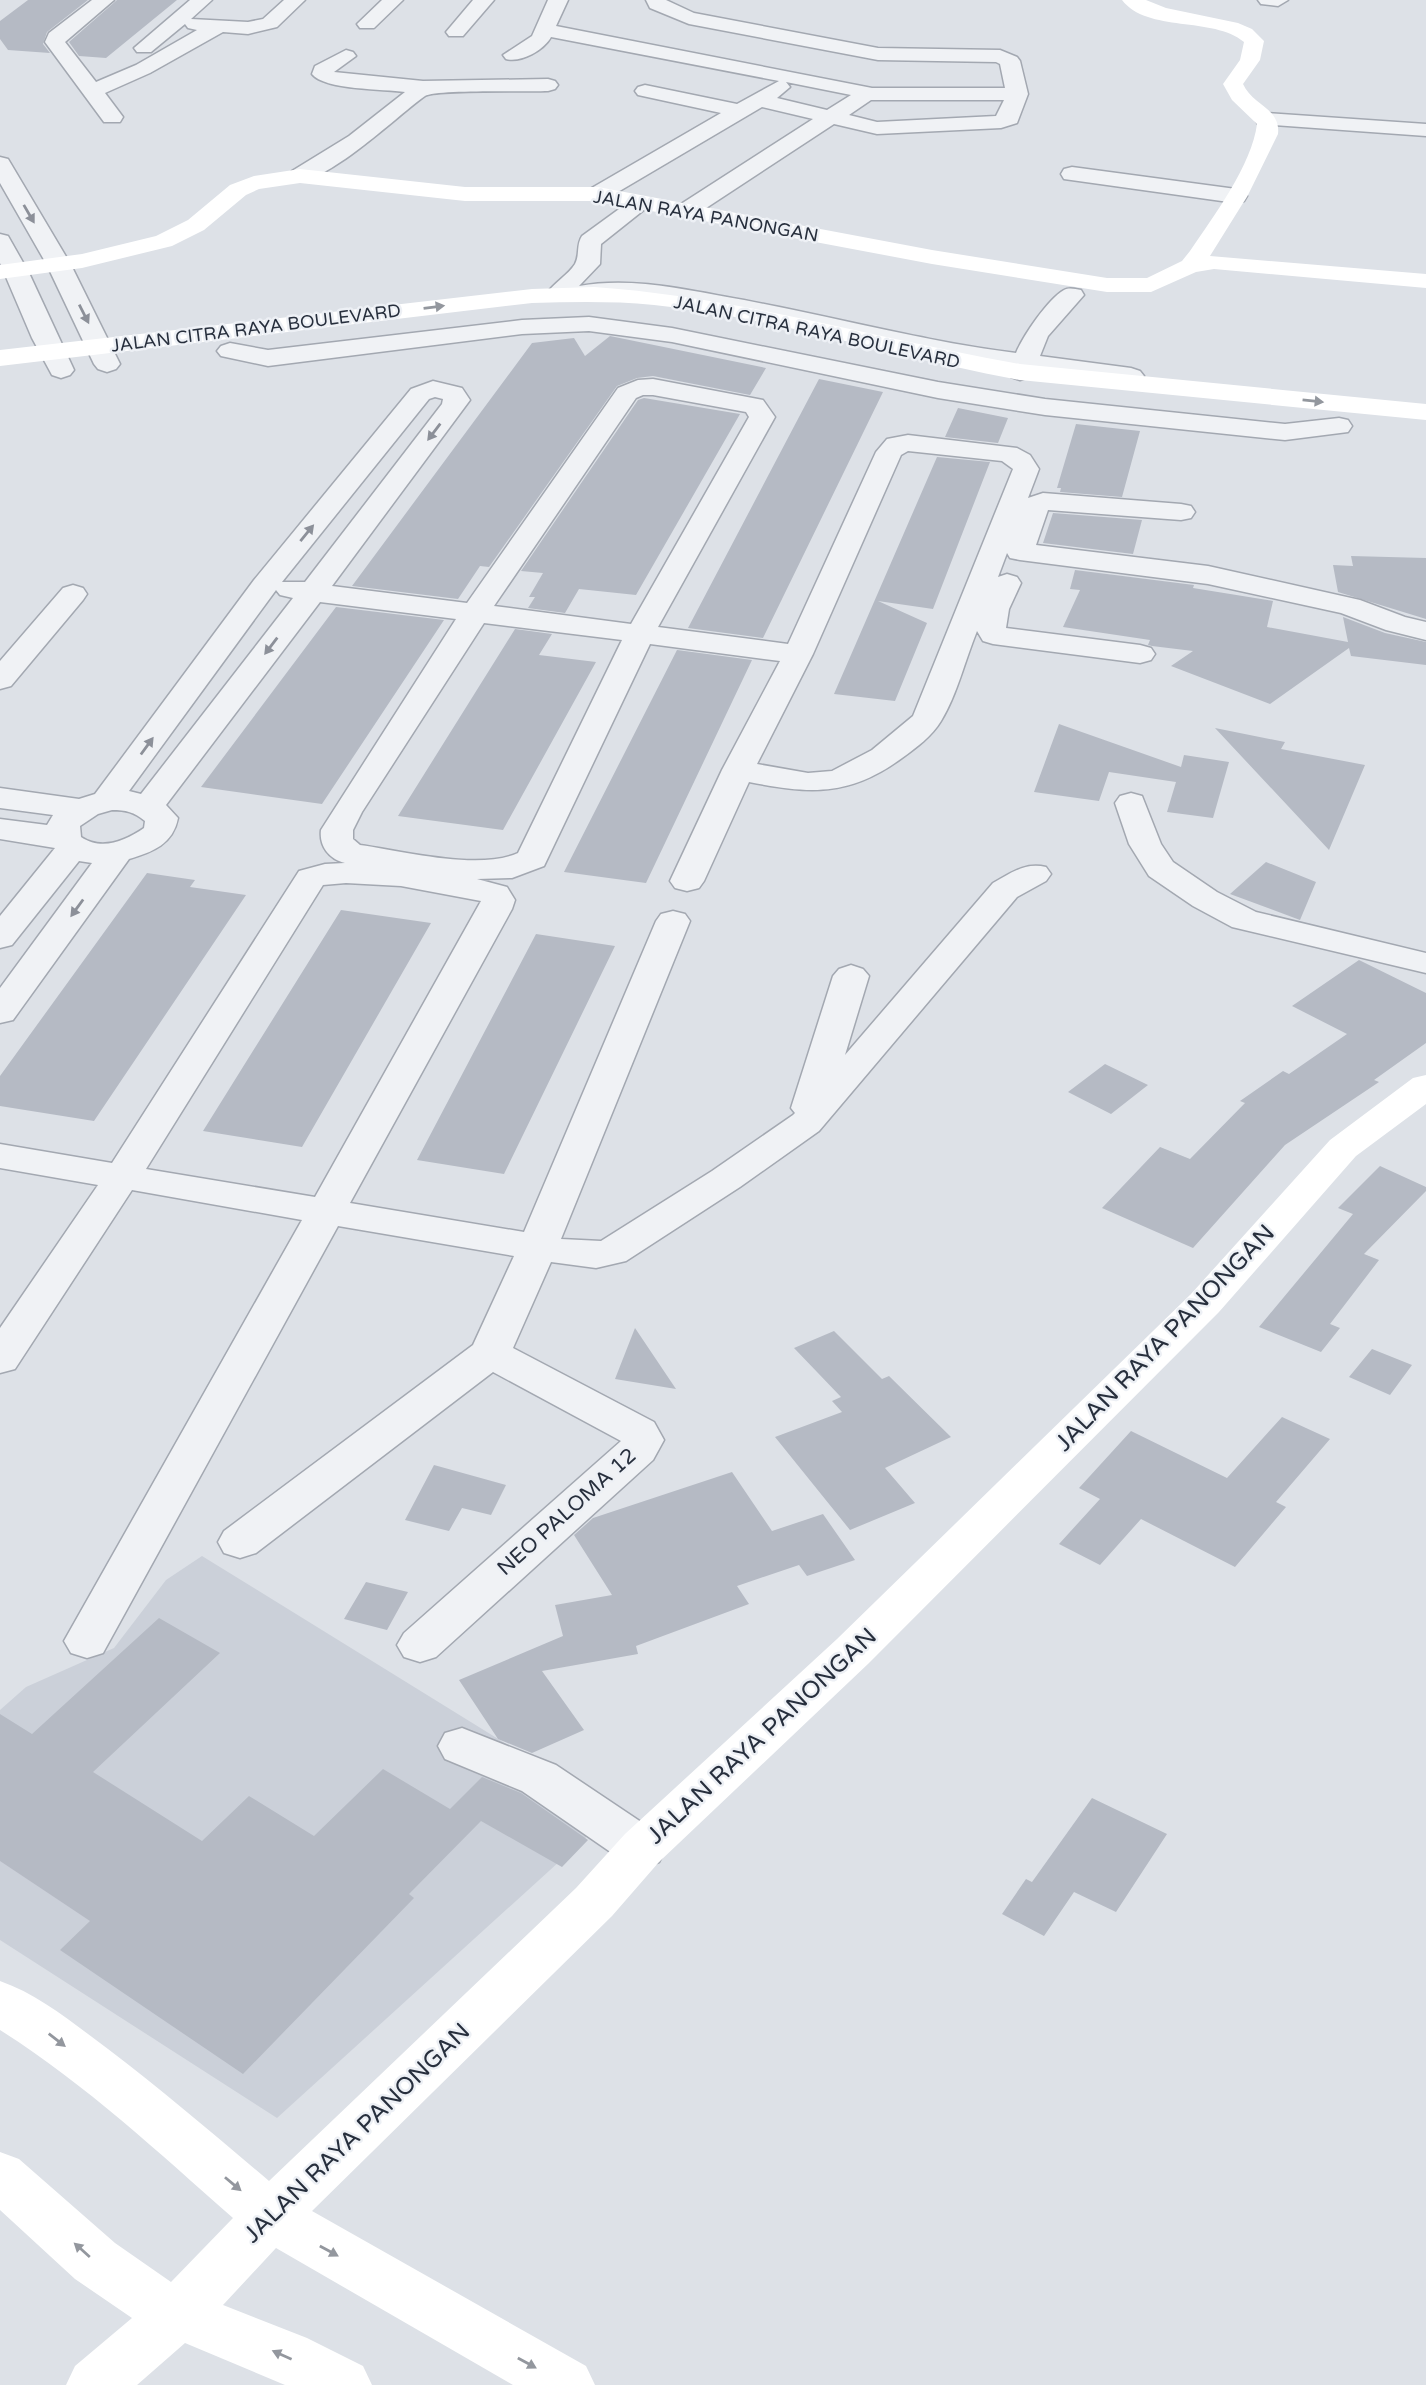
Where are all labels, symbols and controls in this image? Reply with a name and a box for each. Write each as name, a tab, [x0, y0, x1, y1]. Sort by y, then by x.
street label: JALAN RAYA PANONGAN	[592, 185, 820, 247]
one-way arrow	[23, 205, 35, 224]
street label: JALAN CITRA RAYA BOULEVARD	[672, 291, 962, 373]
street label: JALAN CITRA RAYA BOULEVARD	[110, 299, 402, 357]
one-way arrow	[423, 302, 445, 313]
one-way arrow	[78, 304, 89, 324]
one-way arrow	[1302, 396, 1324, 407]
one-way arrow	[428, 423, 442, 441]
one-way arrow	[299, 525, 314, 543]
one-way arrow	[264, 637, 278, 655]
one-way arrow	[139, 737, 153, 755]
one-way arrow	[70, 898, 84, 917]
street label: JALAN RAYA PANONGAN	[1049, 1219, 1281, 1457]
street label: NEO PALOMA 12	[492, 1443, 642, 1581]
street label: JALAN RAYA PANONGAN	[641, 1622, 883, 1850]
street label: JALAN RAYA PANONGAN	[238, 2017, 476, 2249]
one-way arrow	[48, 2033, 66, 2048]
one-way arrow	[224, 2176, 242, 2192]
one-way arrow	[73, 2242, 91, 2258]
one-way arrow	[319, 2245, 338, 2257]
one-way arrow	[272, 2349, 292, 2361]
one-way arrow	[517, 2357, 536, 2369]

